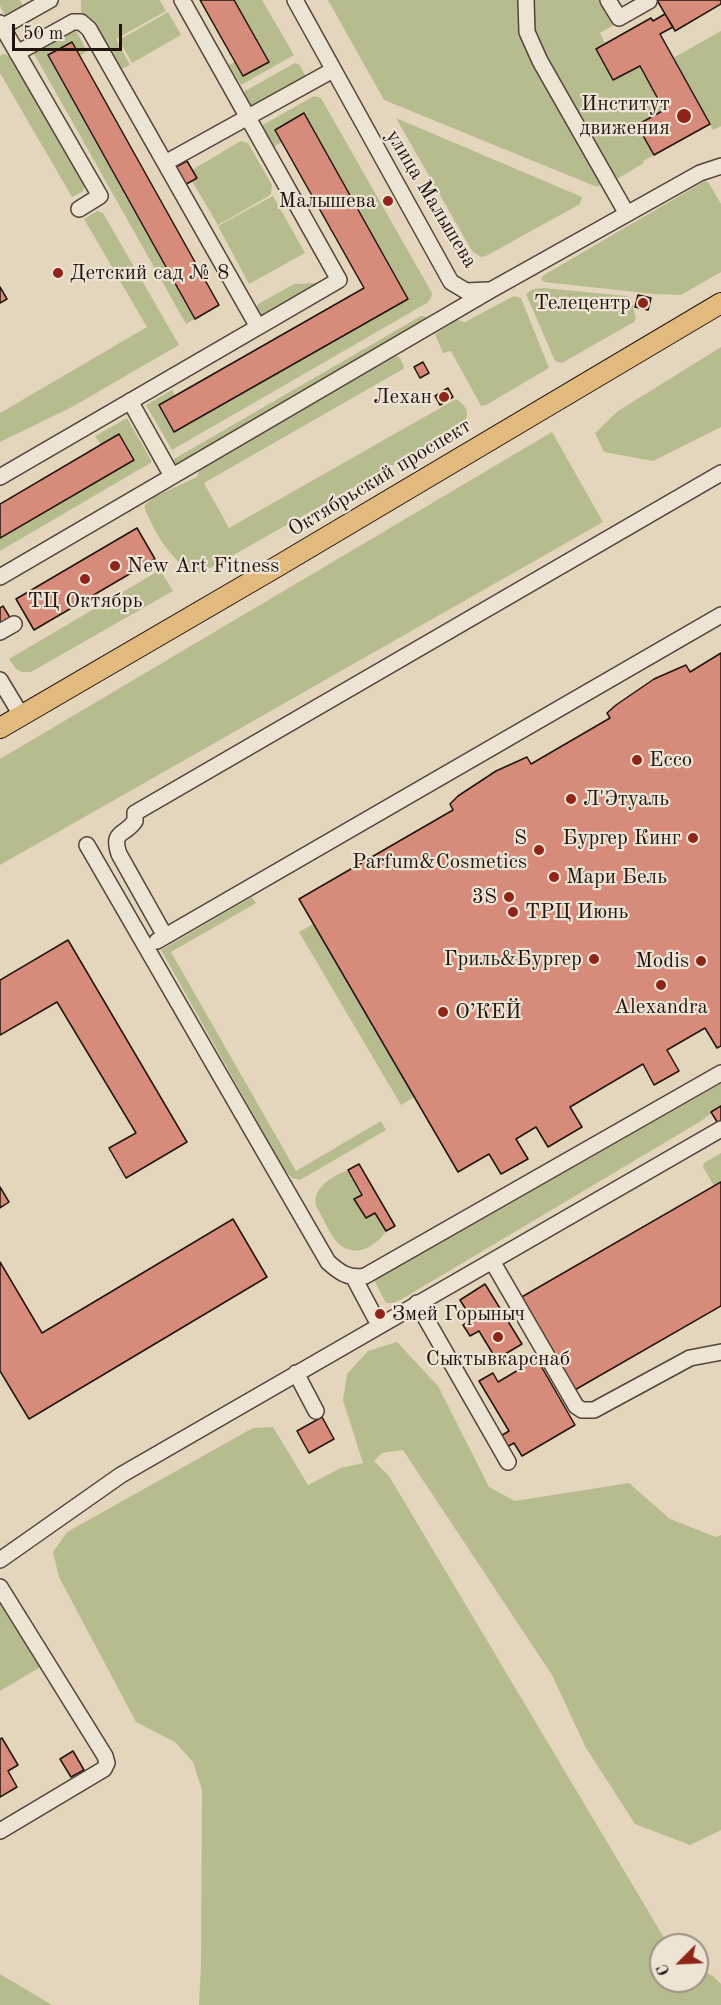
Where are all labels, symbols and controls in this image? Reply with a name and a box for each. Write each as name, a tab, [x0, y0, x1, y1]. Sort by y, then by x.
scale bar	[15, 12, 124, 50]
text: 50 m	[23, 25, 63, 43]
place label: Институт движения	[580, 91, 670, 141]
marker: Институт движения	[675, 107, 693, 125]
street label: улица Малышева	[380, 125, 482, 273]
place label: Малышева	[279, 188, 376, 214]
marker: Малышева	[381, 194, 395, 208]
place label: Детский сад № 8	[70, 260, 229, 286]
marker: Детский сад № 8	[51, 266, 65, 280]
place label: Телецентр	[534, 290, 631, 316]
marker: Телецентр	[636, 296, 650, 310]
place label: Лехан	[373, 384, 432, 410]
marker: Лехан	[437, 390, 451, 404]
street label: Октябрьский проспект	[284, 413, 476, 543]
place label: New Art Fitness	[127, 553, 279, 579]
marker: New Art Fitness	[108, 559, 122, 573]
marker: ТЦ Октябрь	[78, 572, 92, 586]
place label: ТЦ Октябрь	[28, 588, 142, 614]
place label: Ecco	[649, 747, 692, 773]
marker: Ecco	[630, 753, 644, 767]
place label: Л'Этуаль	[583, 786, 669, 812]
marker: Л'Этуаль	[564, 792, 578, 806]
place label: S Parfum&Cosmetics	[352, 825, 527, 875]
place label: Бургер Кинг	[562, 825, 681, 851]
marker: Бургер Кинг	[686, 831, 700, 845]
marker: S Parfum&Cosmetics	[532, 843, 546, 857]
place label: Мари Бель	[566, 864, 667, 890]
marker: Мари Бель	[547, 870, 561, 884]
place label: 3S	[472, 884, 497, 910]
marker: 3S	[502, 890, 516, 904]
place label: ТРЦ Июнь	[525, 899, 628, 925]
marker: ТРЦ Июнь	[506, 905, 520, 919]
place label: Гриль&Бургер	[444, 946, 582, 972]
place label: Modis	[635, 948, 689, 974]
marker: Гриль&Бургер	[587, 952, 601, 966]
marker: Modis	[694, 954, 708, 968]
marker: Alexandra	[654, 978, 668, 992]
place label: Alexandra	[614, 994, 708, 1020]
place label: О’КЕЙ	[455, 999, 522, 1025]
marker: О’КЕЙ	[436, 1005, 450, 1019]
place label: Змей Горыныч	[392, 1301, 525, 1327]
marker: Змей Горыныч	[373, 1307, 387, 1321]
marker: Сыктывкарснаб	[491, 1330, 505, 1344]
place label: Сыктывкарснаб	[426, 1346, 570, 1372]
north arrow	[649, 1933, 709, 1993]
text: С	[655, 1961, 674, 1978]

